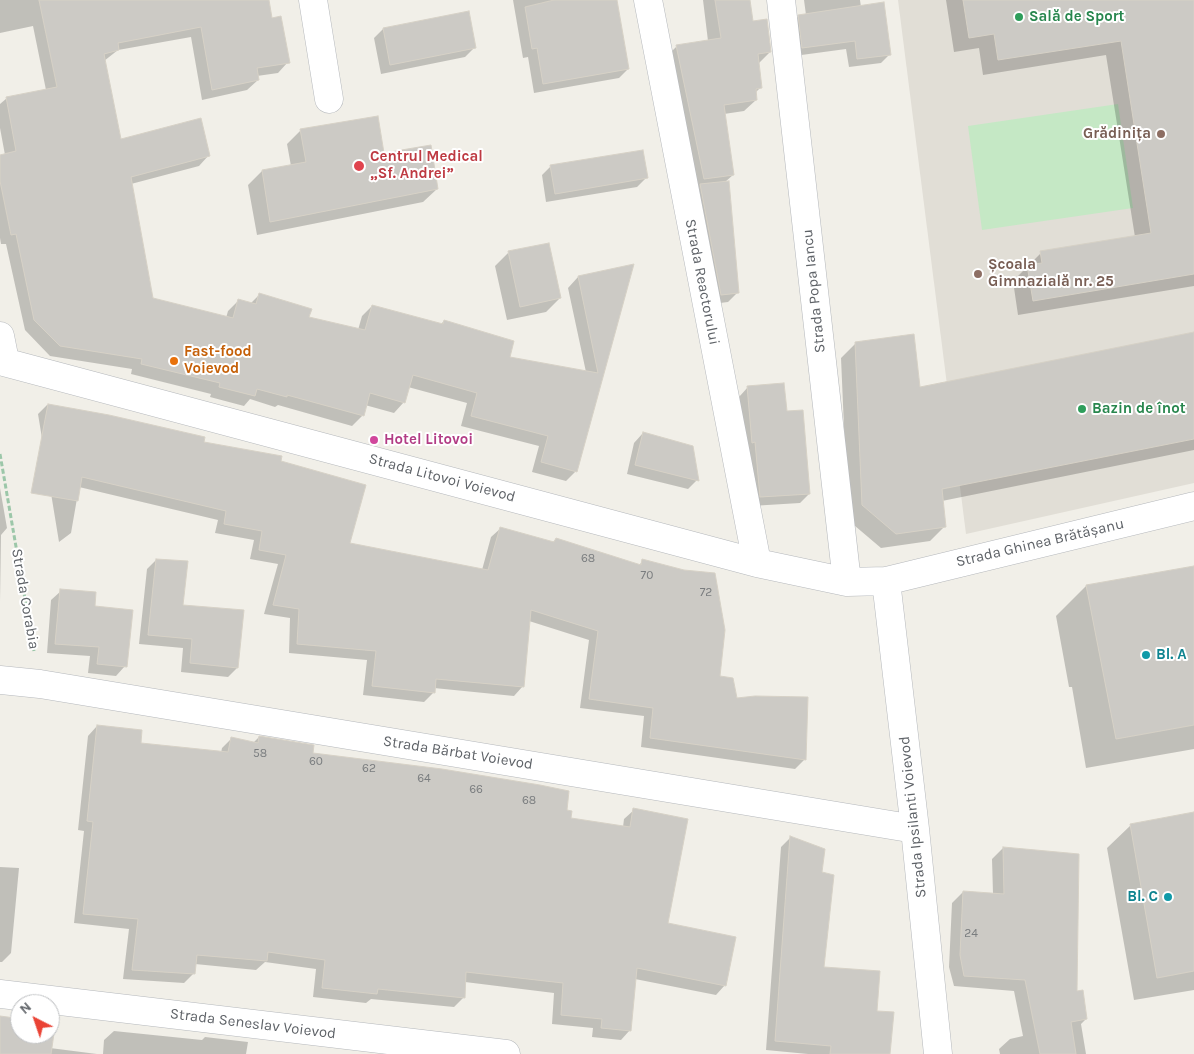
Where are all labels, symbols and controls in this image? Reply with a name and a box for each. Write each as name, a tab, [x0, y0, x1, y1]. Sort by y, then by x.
place label: Sală de Sport	[1029, 8, 1124, 26]
marker: Sală de Sport	[1013, 11, 1025, 23]
place label: Grădinița	[1083, 125, 1151, 143]
marker: Grădinița	[1155, 128, 1167, 140]
place label: Centrul Medical „Sf. Andrei”	[370, 148, 483, 183]
marker: Centrul Medical „Sf. Andrei”	[352, 159, 366, 173]
street label: Strada Reactorului	[681, 217, 723, 347]
street label: Strada Popa Iancu	[799, 228, 829, 354]
place label: Școala Gimnazială nr. 25	[988, 256, 1114, 291]
marker: Școala Gimnazială nr. 25	[972, 268, 984, 280]
place label: Fast-food Voievod	[184, 343, 252, 378]
marker: Fast-food Voievod	[168, 355, 180, 367]
place label: Bazin de înot	[1092, 400, 1186, 418]
marker: Bazin de înot	[1076, 403, 1088, 415]
place label: Hotel Litovoi	[384, 431, 473, 449]
marker: Hotel Litovoi	[368, 434, 380, 446]
street label: Strada Litovoi Voievod	[367, 450, 517, 506]
street label: Strada Ghinea Brătășanu	[954, 515, 1126, 571]
street label: Strada Corabia	[7, 547, 43, 651]
house number: 68	[581, 552, 595, 566]
house number: 70	[641, 569, 653, 583]
house number: 72	[700, 586, 712, 600]
place label: Bl. A	[1156, 646, 1187, 664]
marker: Bl. A	[1140, 649, 1152, 661]
street label: Strada Bărbat Voievod	[382, 732, 534, 774]
street label: Strada Ipsilanti Voievod	[896, 735, 930, 899]
house number: 58	[253, 747, 267, 761]
house number: 60	[309, 755, 323, 769]
house number: 62	[362, 762, 376, 776]
house number: 64	[417, 772, 431, 786]
house number: 66	[469, 783, 483, 797]
house number: 68	[522, 794, 536, 808]
place label: Bl. C	[1127, 888, 1158, 906]
marker: Bl. C	[1162, 891, 1174, 903]
house number: 24	[964, 927, 978, 941]
north arrow	[10, 994, 60, 1044]
text: N	[16, 998, 35, 1018]
street label: Strada Seneslav Voievod	[169, 1005, 337, 1043]

